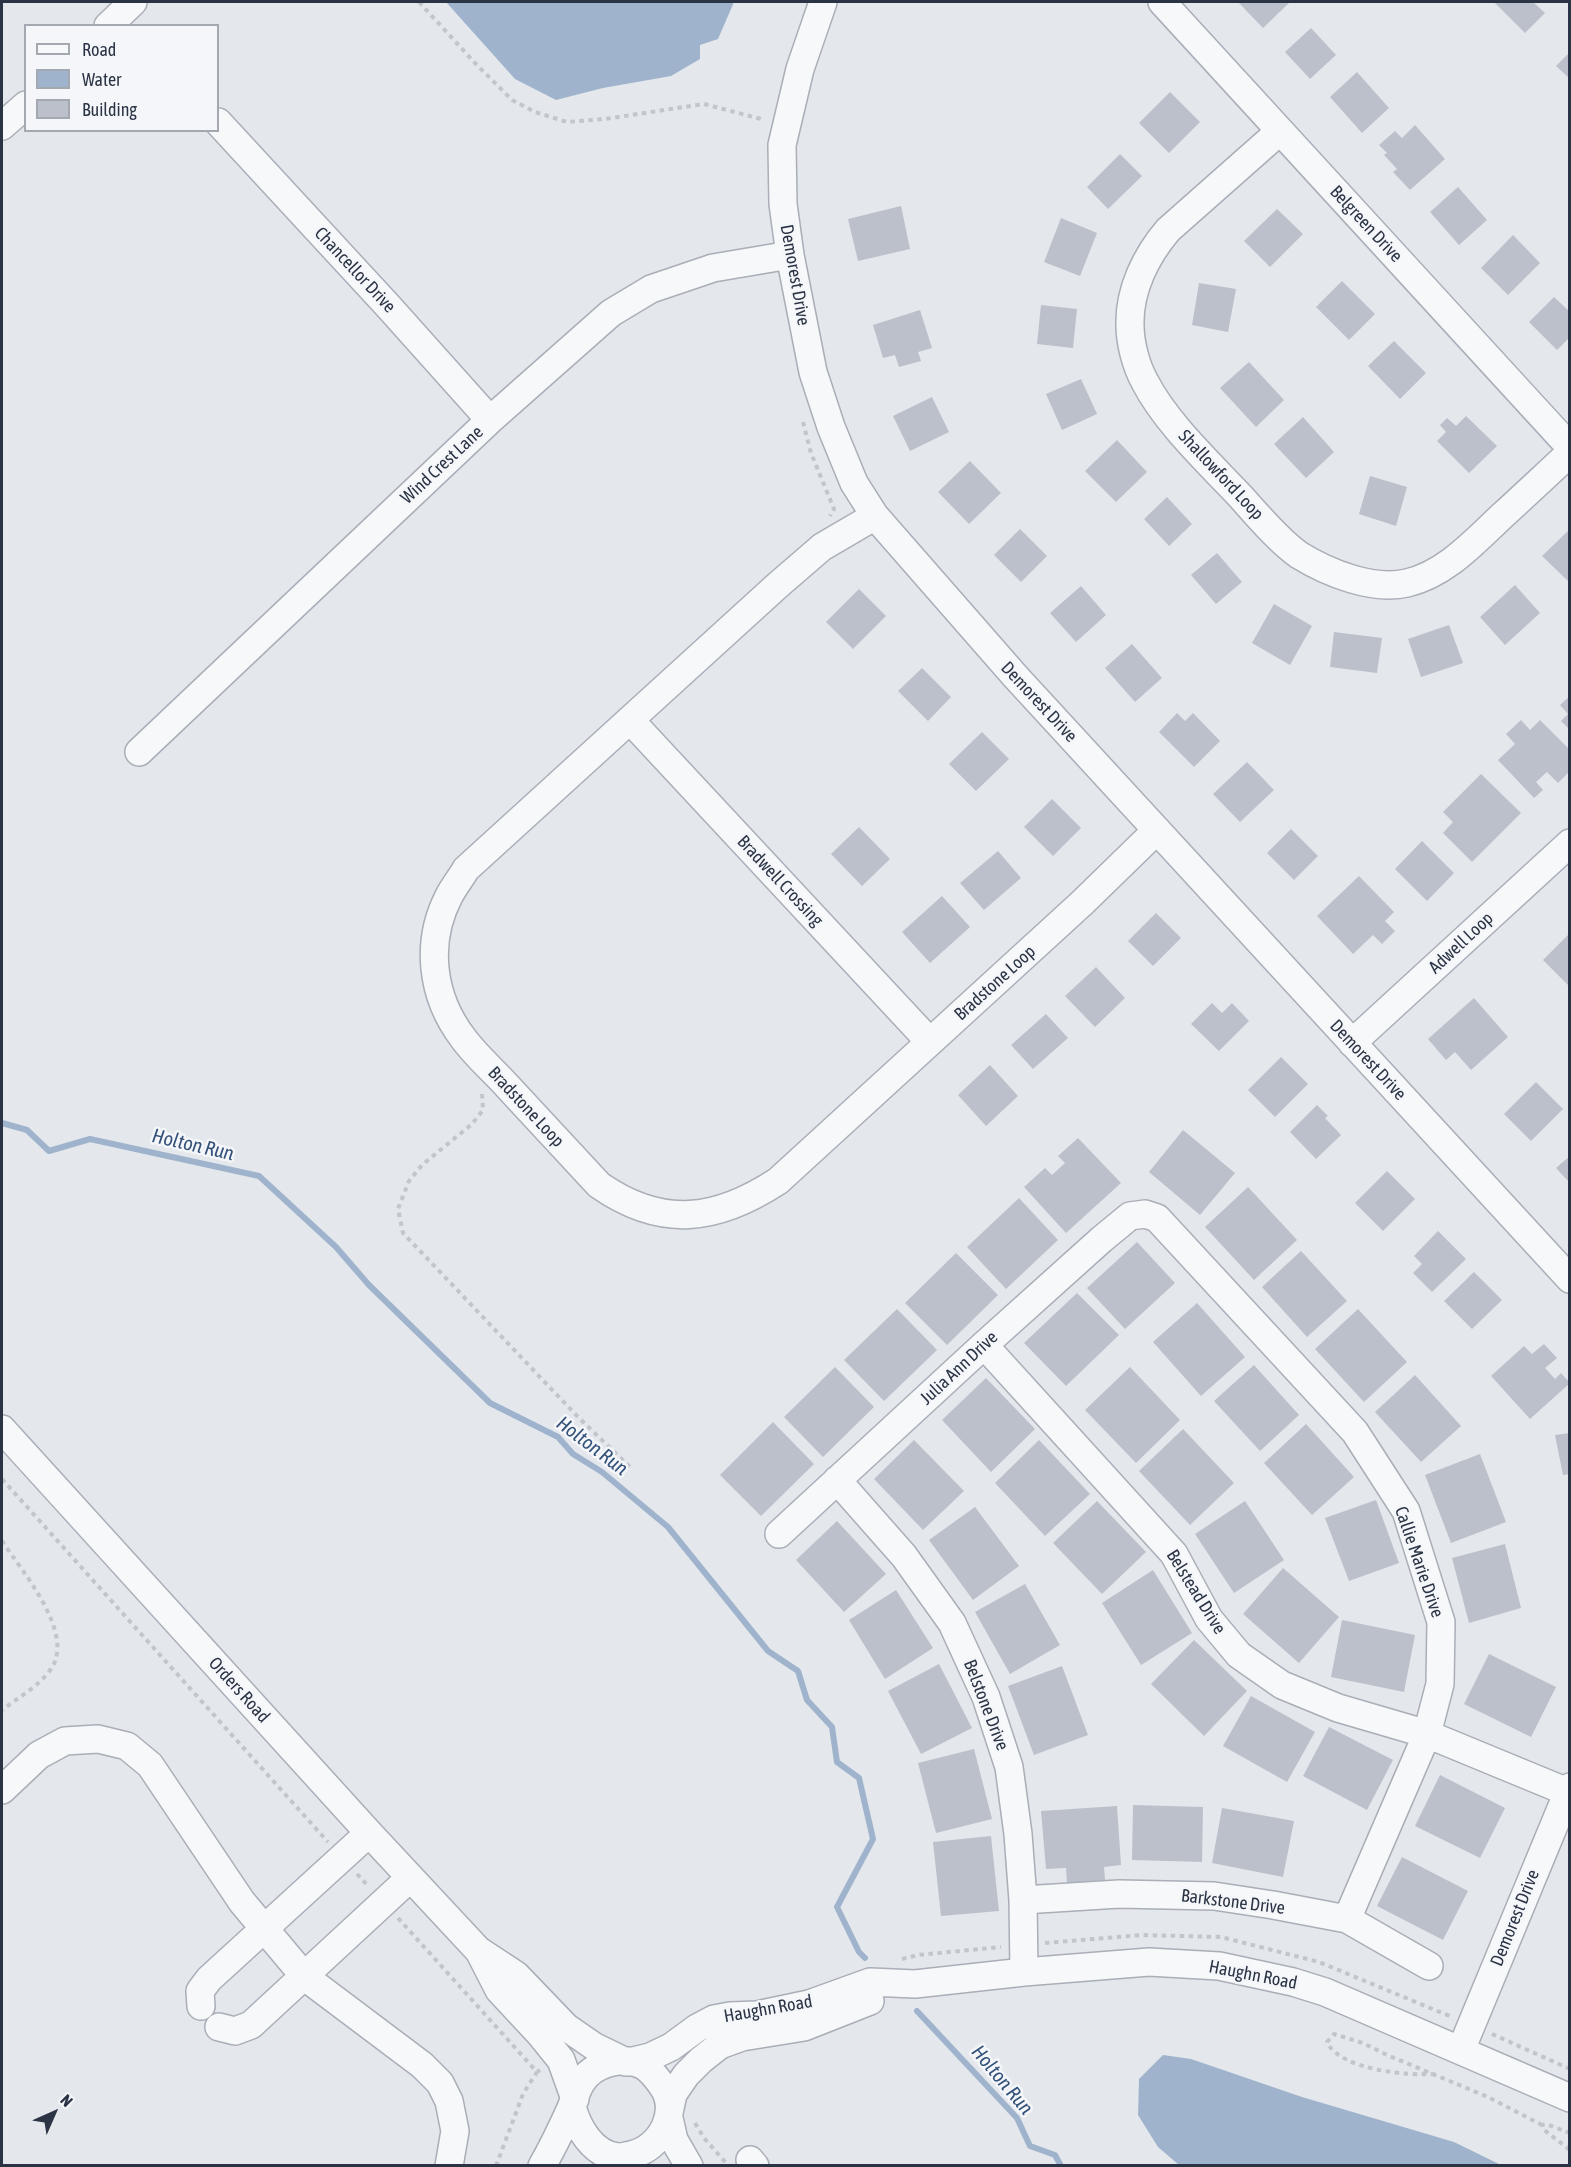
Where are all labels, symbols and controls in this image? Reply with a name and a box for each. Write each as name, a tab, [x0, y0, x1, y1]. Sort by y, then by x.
legend	[24, 24, 219, 132]
text: Road	[82, 39, 116, 60]
text: Water	[82, 69, 121, 90]
text: Building	[82, 99, 137, 120]
street label: Belgreen Drive	[1325, 181, 1407, 267]
street label: Chancellor Drive	[310, 223, 400, 317]
street label: Demorest Drive	[775, 223, 815, 327]
street label: Wind Crest Lane	[396, 421, 488, 509]
street label: Shallowford Loop	[1174, 426, 1268, 524]
street label: Demorest Drive	[996, 657, 1082, 747]
street label: Bradwell Crossing	[732, 831, 828, 931]
street label: Adwell Loop	[1424, 908, 1498, 978]
street label: Bradstone Loop	[950, 941, 1040, 1025]
street label: Demorest Drive	[1325, 1015, 1411, 1105]
street label: Bradstone Loop	[483, 1062, 569, 1152]
water label: Holton Run	[150, 1124, 236, 1166]
street label: Julia Ann Drive	[916, 1327, 1002, 1409]
water label: Holton Run	[552, 1411, 632, 1481]
street label: Callie Marie Drive	[1390, 1504, 1448, 1620]
street label: Belstead Drive	[1162, 1546, 1230, 1638]
street label: Orders Road	[204, 1653, 274, 1727]
street label: Belstone Drive	[959, 1657, 1013, 1753]
street label: Demorest Drive	[1486, 1867, 1544, 1969]
street label: Barkstone Drive	[1180, 1885, 1286, 1919]
street label: Haughn Road	[1207, 1956, 1299, 1994]
street label: Haughn Road	[722, 1991, 814, 2027]
water label: Holton Run	[966, 2040, 1038, 2120]
north arrow	[24, 2083, 84, 2143]
text: N	[57, 2091, 76, 2110]

